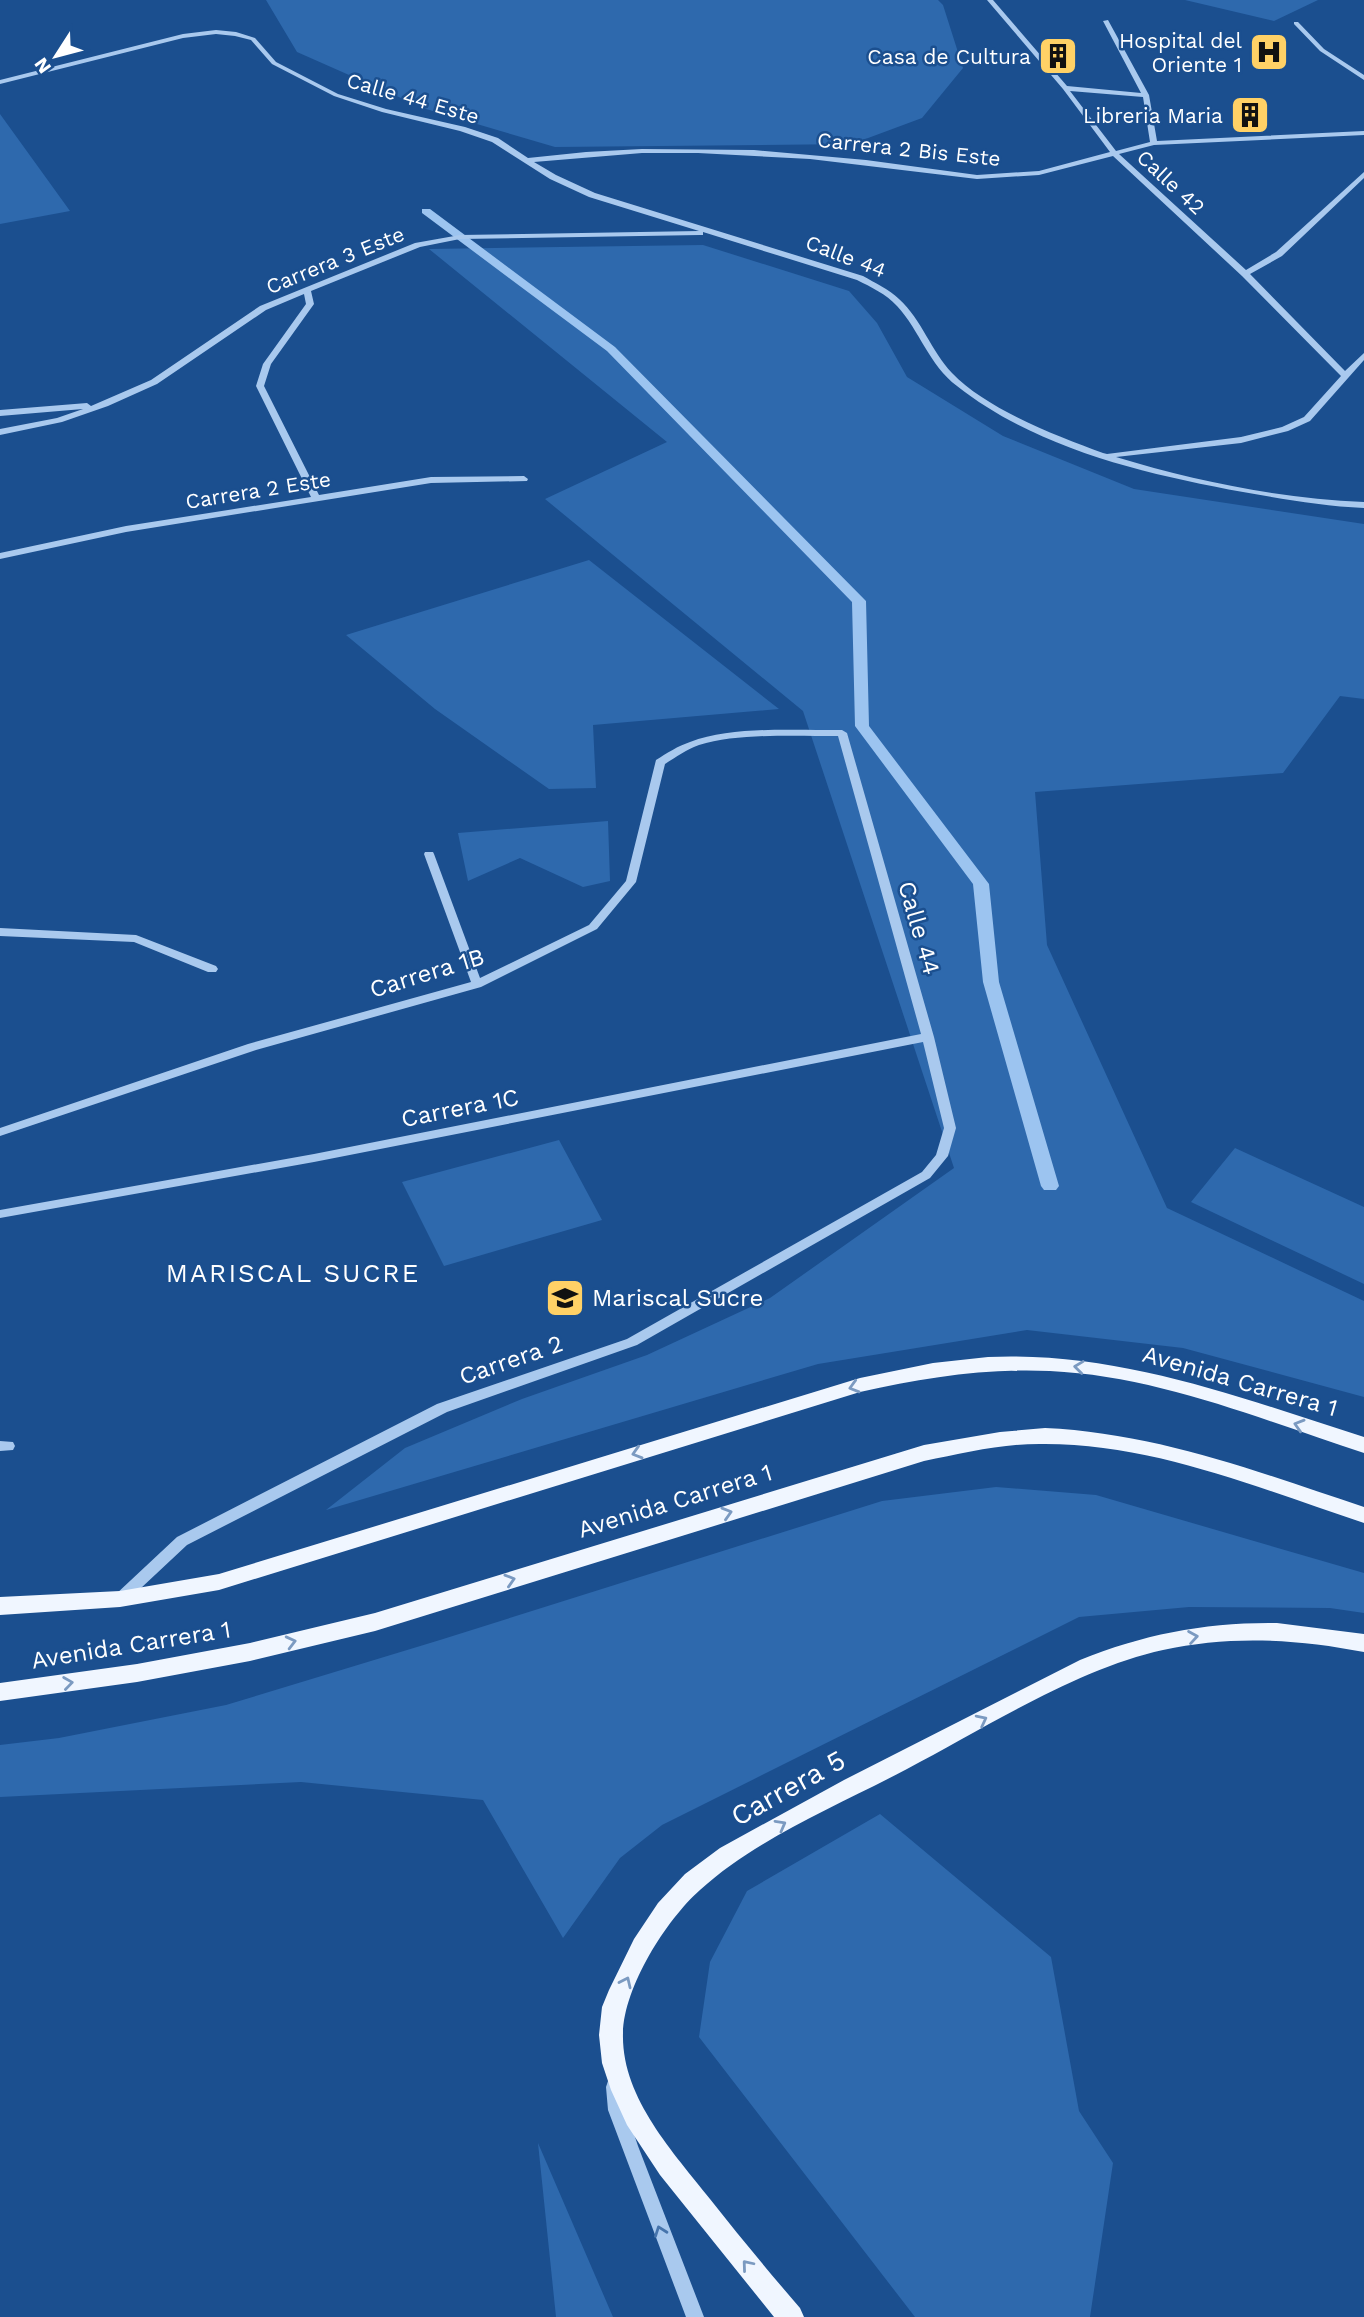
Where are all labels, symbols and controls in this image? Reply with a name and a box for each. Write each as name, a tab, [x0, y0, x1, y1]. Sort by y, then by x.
north arrow	[21, 21, 91, 91]
place label: Hospital del Oriente 1	[1119, 28, 1243, 77]
hospital icon: Hospital del Oriente 1	[1248, 31, 1290, 73]
building icon: Casa de Cultura	[1037, 35, 1079, 77]
place label: Casa de Cultura	[867, 44, 1031, 69]
text: N	[29, 53, 56, 78]
street label: Calle 44 Este	[344, 67, 482, 129]
building icon: Libreria Maria	[1229, 94, 1271, 136]
place label: Libreria Maria	[1083, 103, 1223, 128]
street label: Carrera 2 Bis Este	[816, 127, 1002, 171]
street label: Calle 42	[1132, 144, 1210, 220]
street label: Carrera 3 Este	[262, 221, 408, 299]
street label: Calle 44	[802, 229, 890, 283]
street label: Carrera 2 Este	[184, 466, 332, 514]
street label: Calle 44	[892, 878, 946, 978]
street label: Carrera 1B	[366, 942, 488, 1004]
street label: Carrera 1C	[399, 1083, 521, 1133]
district label: MARISCAL SUCRE	[166, 1258, 420, 1288]
school or university icon: Mariscal Sucre	[544, 1277, 586, 1319]
place label: Mariscal Sucre	[592, 1284, 763, 1312]
street label: Carrera 2	[455, 1329, 567, 1391]
street label: Avenida Carrera 1	[1139, 1340, 1341, 1422]
one-way arrow	[1073, 1359, 1085, 1374]
one-way arrow	[848, 1378, 860, 1393]
one-way arrow	[1293, 1418, 1305, 1433]
one-way arrow	[631, 1445, 643, 1460]
street label: Avenida Carrera 1	[575, 1458, 775, 1544]
one-way arrow	[721, 1506, 733, 1521]
one-way arrow	[504, 1573, 516, 1588]
street label: Avenida Carrera 1	[29, 1615, 233, 1675]
one-way arrow	[1187, 1630, 1199, 1645]
one-way arrow	[285, 1636, 297, 1650]
one-way arrow	[62, 1676, 73, 1691]
one-way arrow	[975, 1714, 987, 1728]
street label: Carrera 5	[725, 1743, 851, 1833]
one-way arrow	[773, 1820, 786, 1833]
one-way arrow	[618, 1977, 632, 1989]
one-way arrow	[655, 2225, 669, 2237]
one-way arrow	[742, 2261, 755, 2273]

